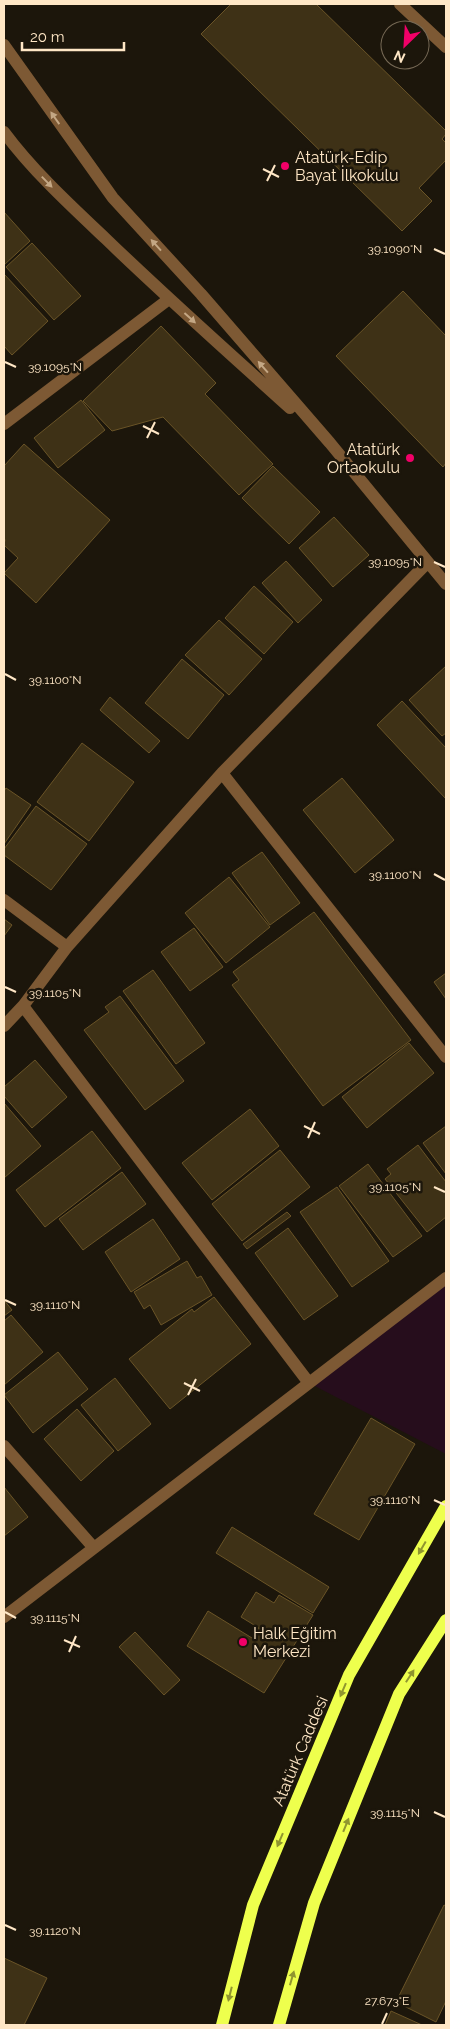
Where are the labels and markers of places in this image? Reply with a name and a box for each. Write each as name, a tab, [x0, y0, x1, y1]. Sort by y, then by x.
place label: Atatürk-Edip Bayat İlkokulu	[295, 148, 398, 185]
marker: Atatürk-Edip Bayat İlkokulu	[279, 160, 291, 172]
place label: Atatürk Ortaokulu	[327, 440, 401, 477]
marker: Atatürk Ortaokulu	[404, 452, 416, 464]
place label: Halk Eğitim Merkezi	[253, 1624, 337, 1661]
marker: Halk Eğitim Merkezi	[237, 1636, 249, 1648]

